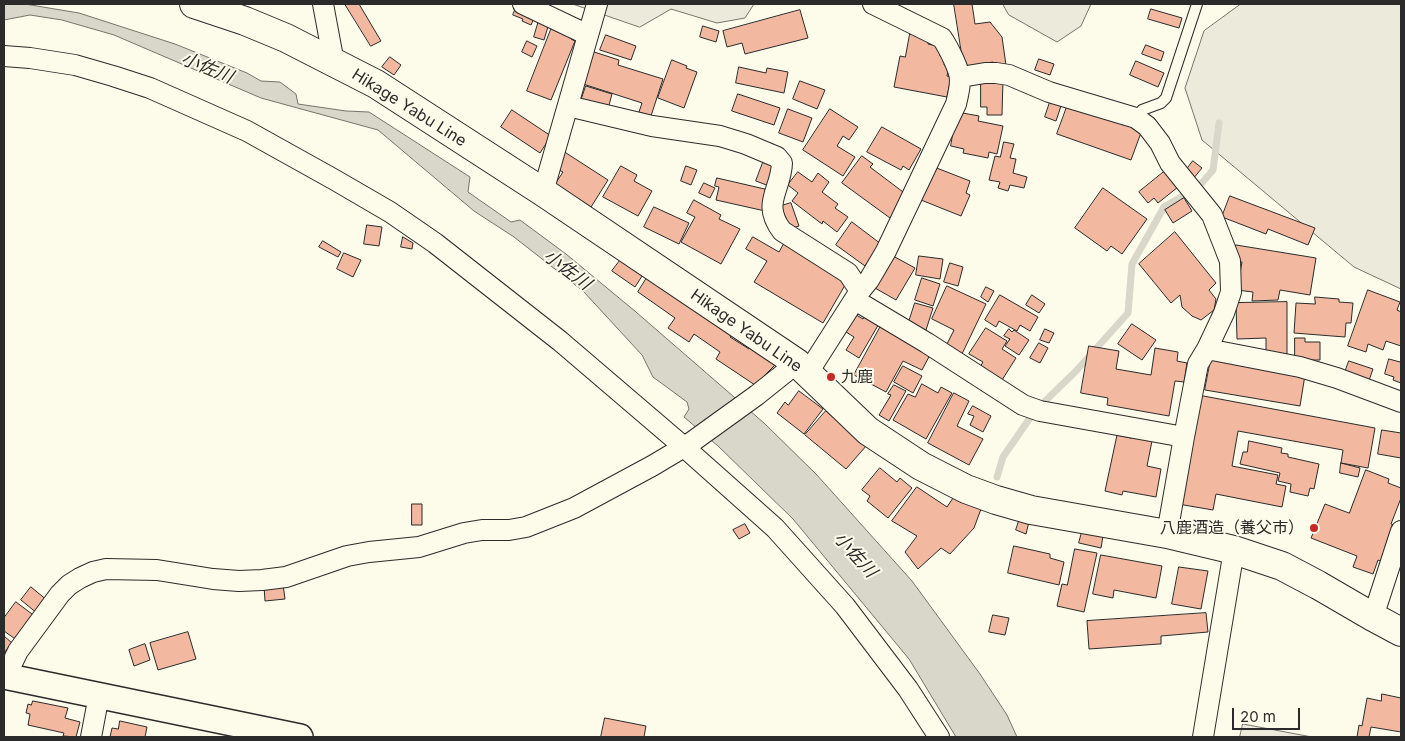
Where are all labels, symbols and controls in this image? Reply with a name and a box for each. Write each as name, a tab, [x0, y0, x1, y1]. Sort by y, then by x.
water label: 小佐川	[178, 48, 236, 88]
street label: Hikage Yabu Line	[348, 65, 470, 151]
water label: 小佐川	[539, 245, 595, 295]
street label: Hikage Yabu Line	[687, 285, 805, 377]
place label: 九鹿	[841, 367, 873, 387]
marker: 九鹿	[825, 371, 837, 383]
place label: 八鹿酒造（養父市）	[1160, 518, 1304, 538]
marker: 八鹿酒造（養父市）	[1308, 522, 1320, 534]
water label: 小佐川	[829, 528, 881, 582]
scale bar	[1235, 698, 1302, 730]
text: 20 m	[1240, 707, 1276, 726]

